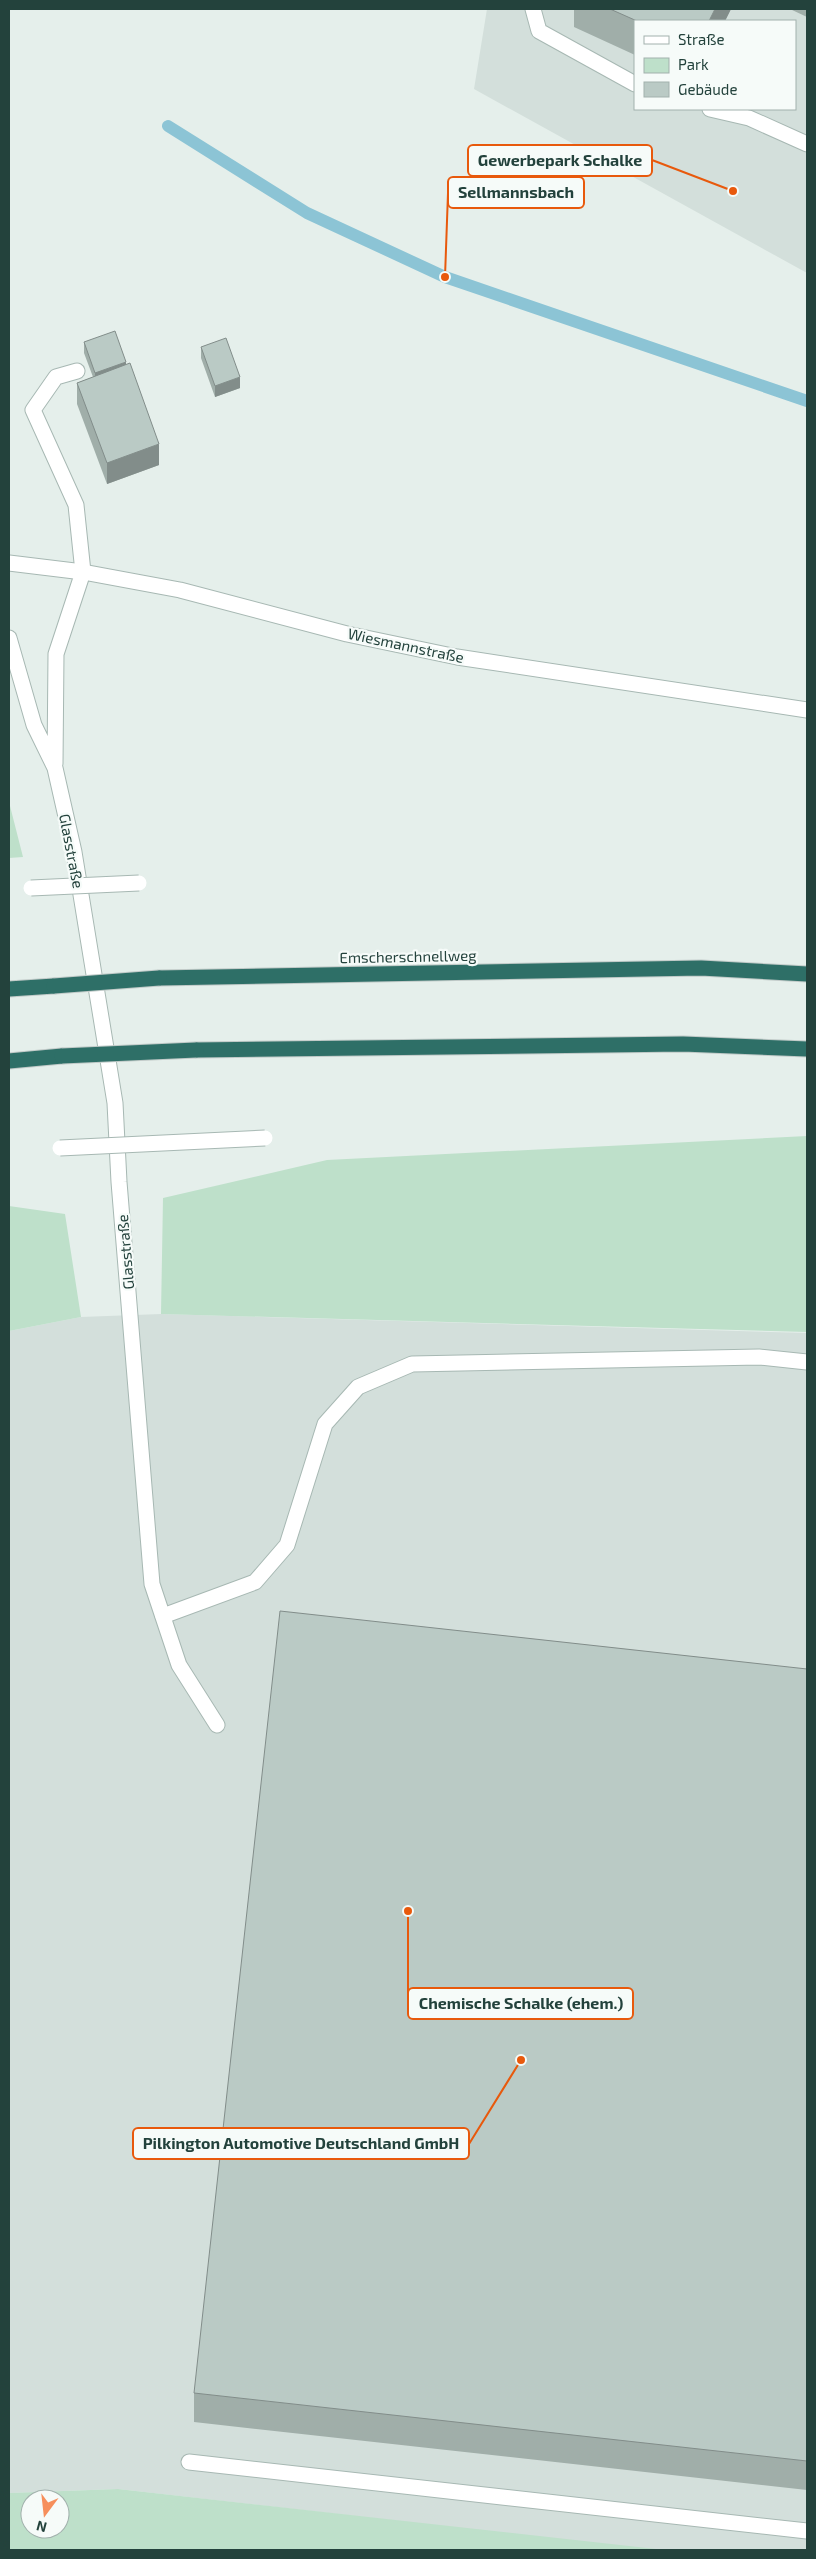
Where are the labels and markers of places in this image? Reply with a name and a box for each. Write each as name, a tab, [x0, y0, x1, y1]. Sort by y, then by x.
callout: Gewerbepark Schalke	[468, 145, 652, 176]
callout: Sellmannsbach	[448, 177, 584, 208]
callout: Chemische Schalke (ehem.)	[408, 1988, 633, 2019]
callout: Pilkington Automotive Deutschland GmbH	[133, 2128, 469, 2159]

